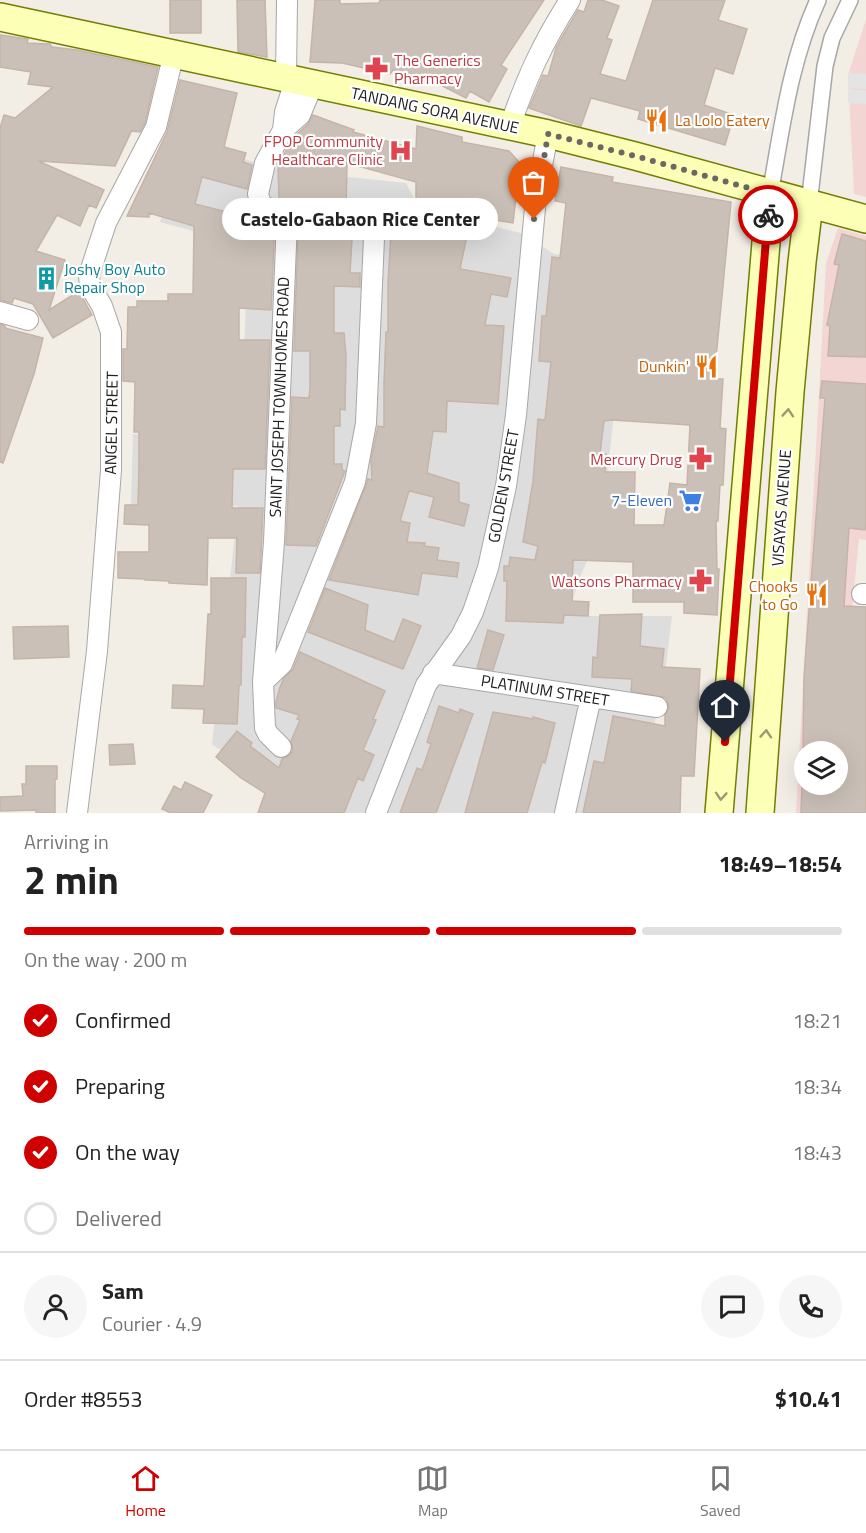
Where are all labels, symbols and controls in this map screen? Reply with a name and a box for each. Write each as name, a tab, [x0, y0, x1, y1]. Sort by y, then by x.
place label: The Generics Pharmacy	[394, 48, 481, 90]
pharmacy icon: The Generics Pharmacy	[363, 56, 389, 82]
street label: TANDANG SORA AVENUE	[349, 80, 521, 140]
restaurant icon: La Lolo Eatery	[644, 107, 670, 133]
place label: La Lolo Eatery	[675, 108, 770, 132]
place label: FPOP Community Healthcare Clinic	[264, 129, 383, 171]
hospital icon: FPOP Community Healthcare Clinic	[388, 137, 414, 163]
pin	[508, 157, 559, 219]
icon: bag	[517, 166, 550, 199]
courier	[738, 185, 798, 245]
callout: Castelo-Gabaon Rice Center	[222, 198, 498, 240]
icon: bike	[752, 199, 785, 232]
text: Castelo-Gabaon Rice Center	[240, 203, 480, 234]
place label: Joshy Boy Auto Repair Shop	[64, 257, 166, 299]
building icon: Joshy Boy Auto Repair Shop	[33, 265, 59, 291]
street label: SAINT JOSEPH TOWNHOMES ROAD	[263, 276, 295, 518]
restaurant icon: Dunkin'	[694, 353, 720, 379]
place label: Dunkin'	[639, 354, 689, 378]
street label: ANGEL STREET	[98, 371, 124, 475]
one-way arrow	[781, 409, 794, 418]
street label: GOLDEN STREET	[481, 427, 525, 545]
pharmacy icon: Mercury Drug	[687, 446, 713, 472]
place label: Mercury Drug	[590, 447, 682, 471]
street label: VISAYAS AVENUE	[765, 449, 797, 567]
supermarket icon: 7-Eleven	[677, 487, 703, 513]
place label: 7-Eleven	[611, 488, 672, 512]
pharmacy icon: Watsons Pharmacy	[687, 568, 713, 594]
place label: Watsons Pharmacy	[551, 569, 682, 593]
place label: Chooks to Go	[749, 574, 798, 616]
restaurant icon: Chooks to Go	[803, 582, 829, 608]
street label: PLATINUM STREET	[479, 668, 611, 712]
pin	[699, 680, 750, 742]
icon: home	[708, 689, 741, 722]
one-way arrow	[759, 729, 772, 738]
map controls	[794, 741, 848, 795]
button: layers	[794, 741, 848, 795]
one-way arrow	[715, 792, 728, 801]
text: Arriving in	[24, 826, 109, 857]
text: 18:49–18:54	[719, 847, 842, 881]
text: 2 min	[24, 850, 119, 909]
text: On the way · 200 m	[24, 944, 187, 975]
text: Confirmed	[75, 1003, 171, 1037]
icon: check	[24, 1004, 57, 1037]
text: 18:21	[793, 1005, 842, 1036]
text: Preparing	[75, 1069, 165, 1103]
icon: check	[24, 1070, 57, 1103]
text: 18:34	[793, 1071, 842, 1102]
text: On the way	[75, 1135, 180, 1169]
icon: check	[24, 1136, 57, 1169]
text: 18:43	[793, 1137, 842, 1168]
text: Delivered	[75, 1201, 162, 1235]
text: Sam	[102, 1274, 144, 1308]
button: person	[24, 1275, 87, 1338]
button: chat	[701, 1275, 764, 1338]
button: phone	[779, 1275, 842, 1338]
text: Courier · 4.9	[102, 1308, 202, 1339]
text: Order #8553	[24, 1382, 143, 1416]
text: $10.41	[775, 1382, 842, 1416]
tab: Home	[125, 1462, 166, 1522]
tab: Map	[416, 1462, 449, 1522]
tab: Saved	[700, 1462, 741, 1522]

